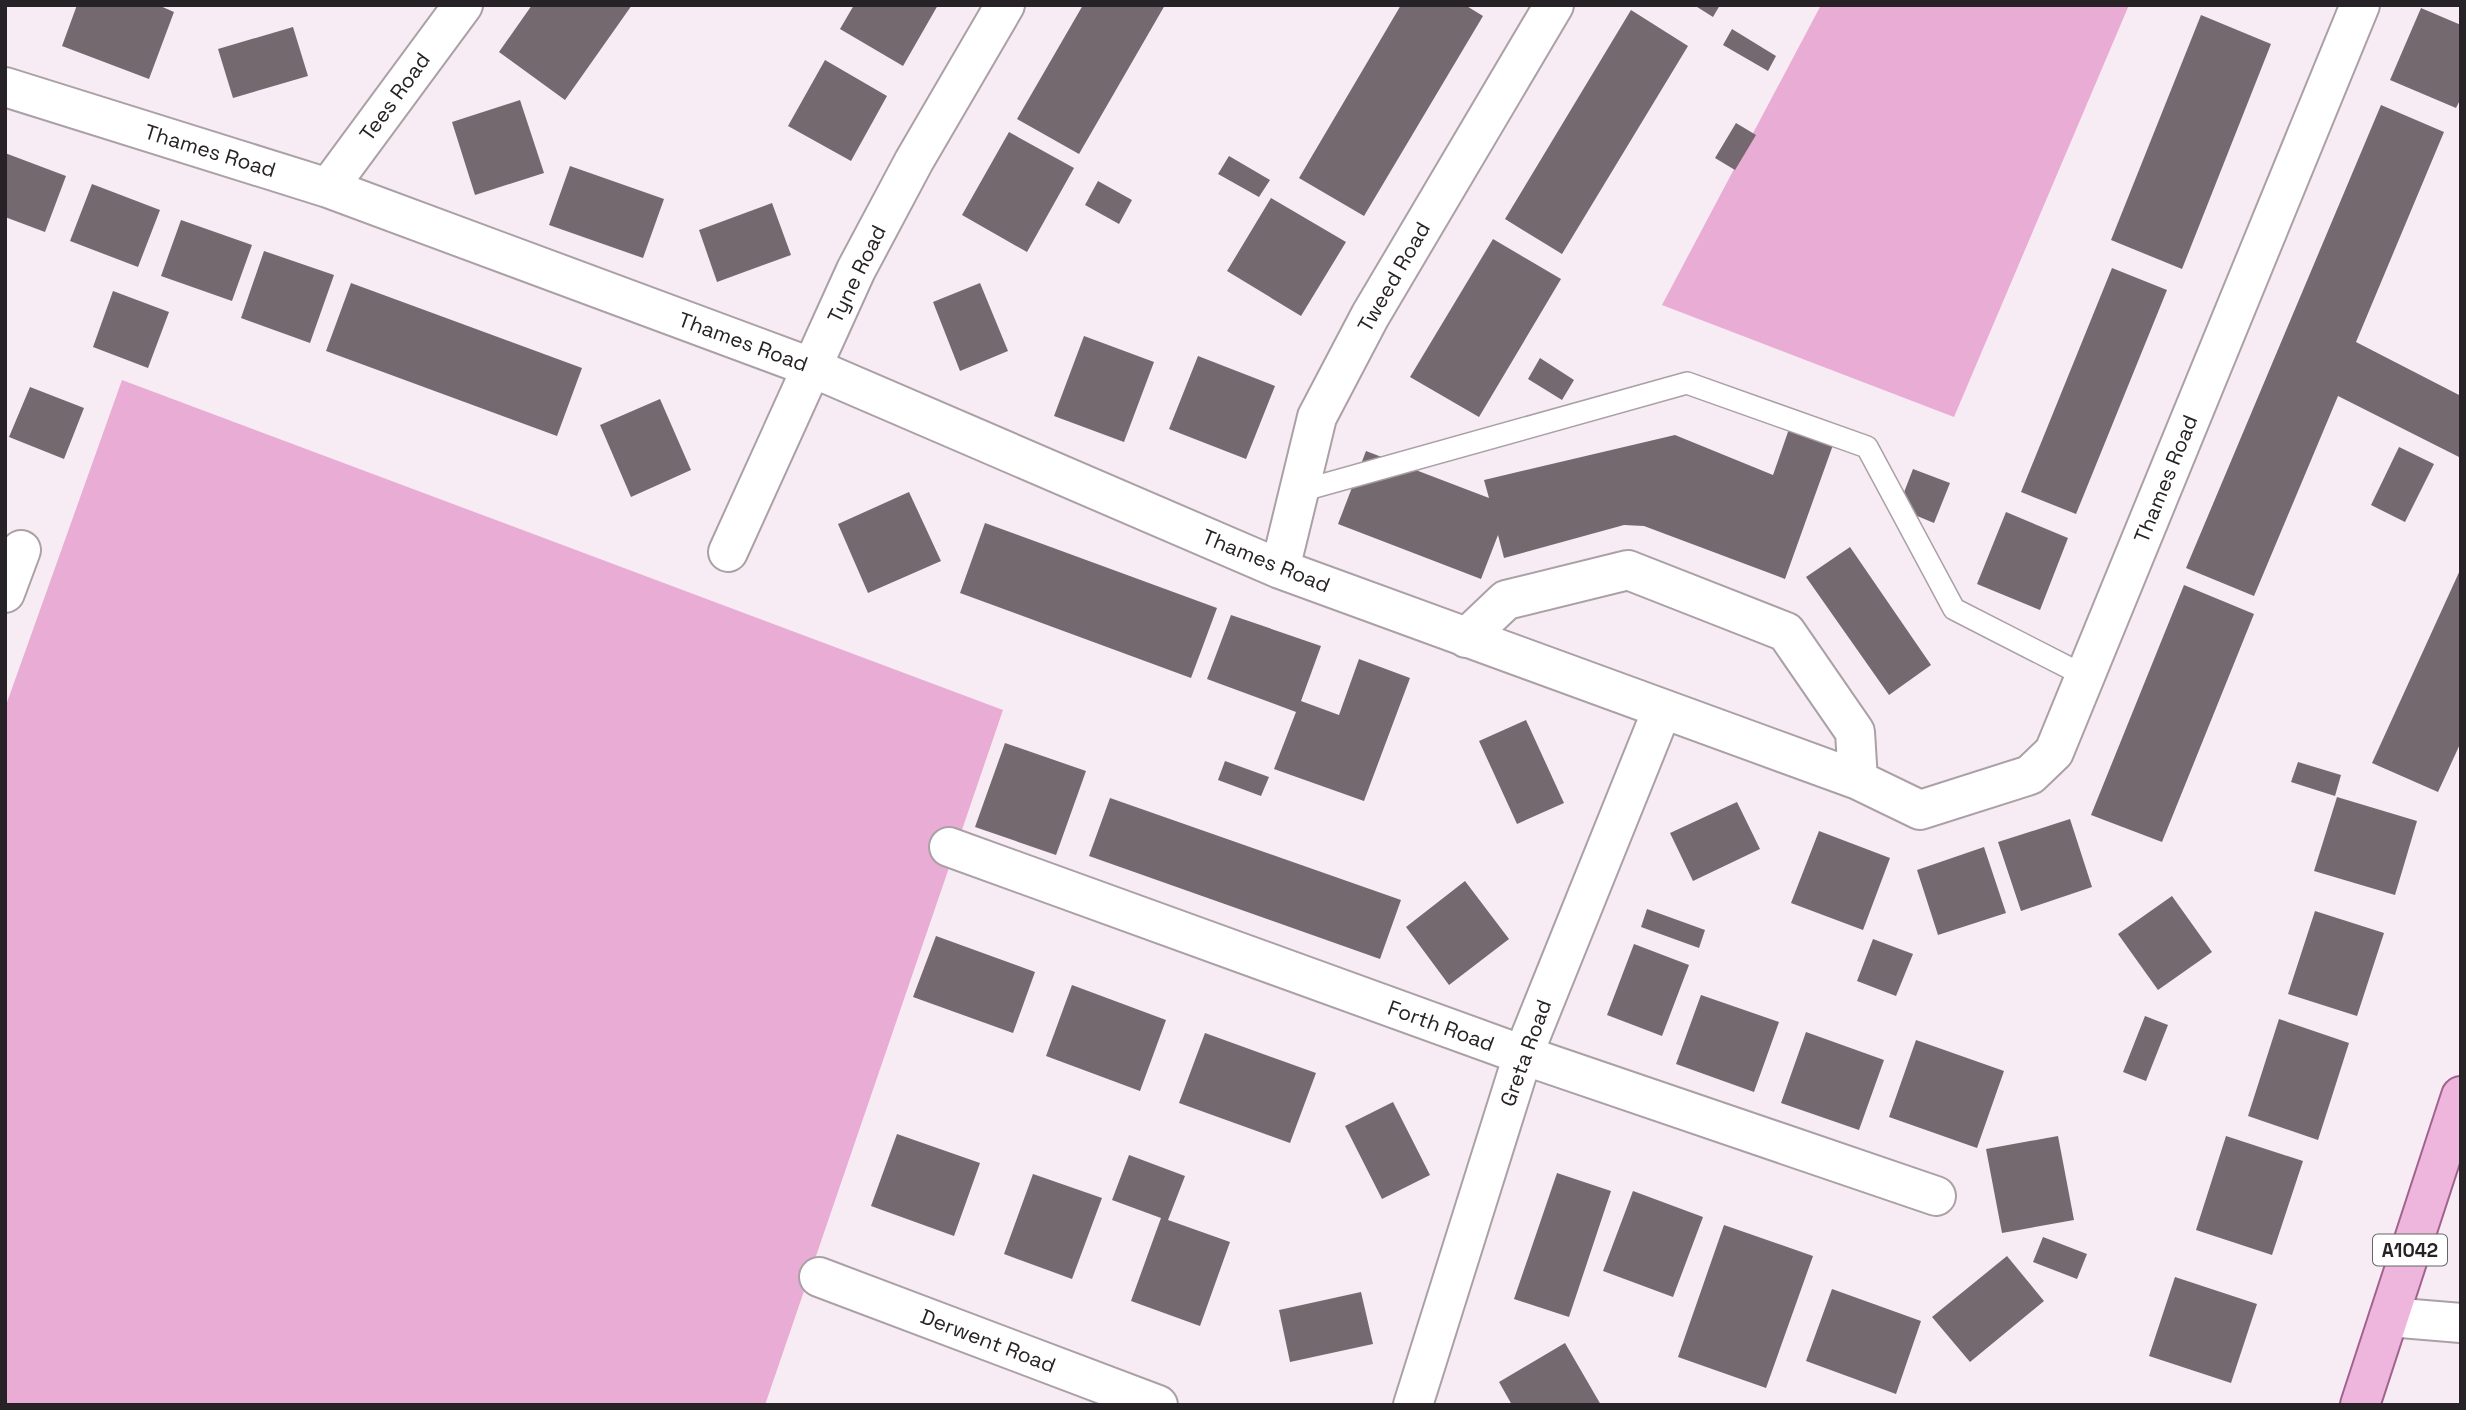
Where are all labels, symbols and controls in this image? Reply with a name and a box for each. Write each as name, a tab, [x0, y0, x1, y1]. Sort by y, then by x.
street label: Tees Road	[353, 47, 436, 146]
street label: Thames Road	[141, 118, 279, 183]
street label: Tweed Road	[1351, 217, 1436, 337]
street label: Tyne Road	[821, 220, 892, 327]
street label: Thames Road	[675, 306, 812, 377]
street label: Thames Road	[2128, 411, 2203, 547]
street label: Thames Road	[1198, 523, 1334, 598]
street label: Forth Road	[1384, 994, 1498, 1057]
street label: Greta Road	[1494, 996, 1557, 1110]
road number: A1042	[2373, 1234, 2447, 1266]
street label: Derwent Road	[917, 1302, 1060, 1379]

